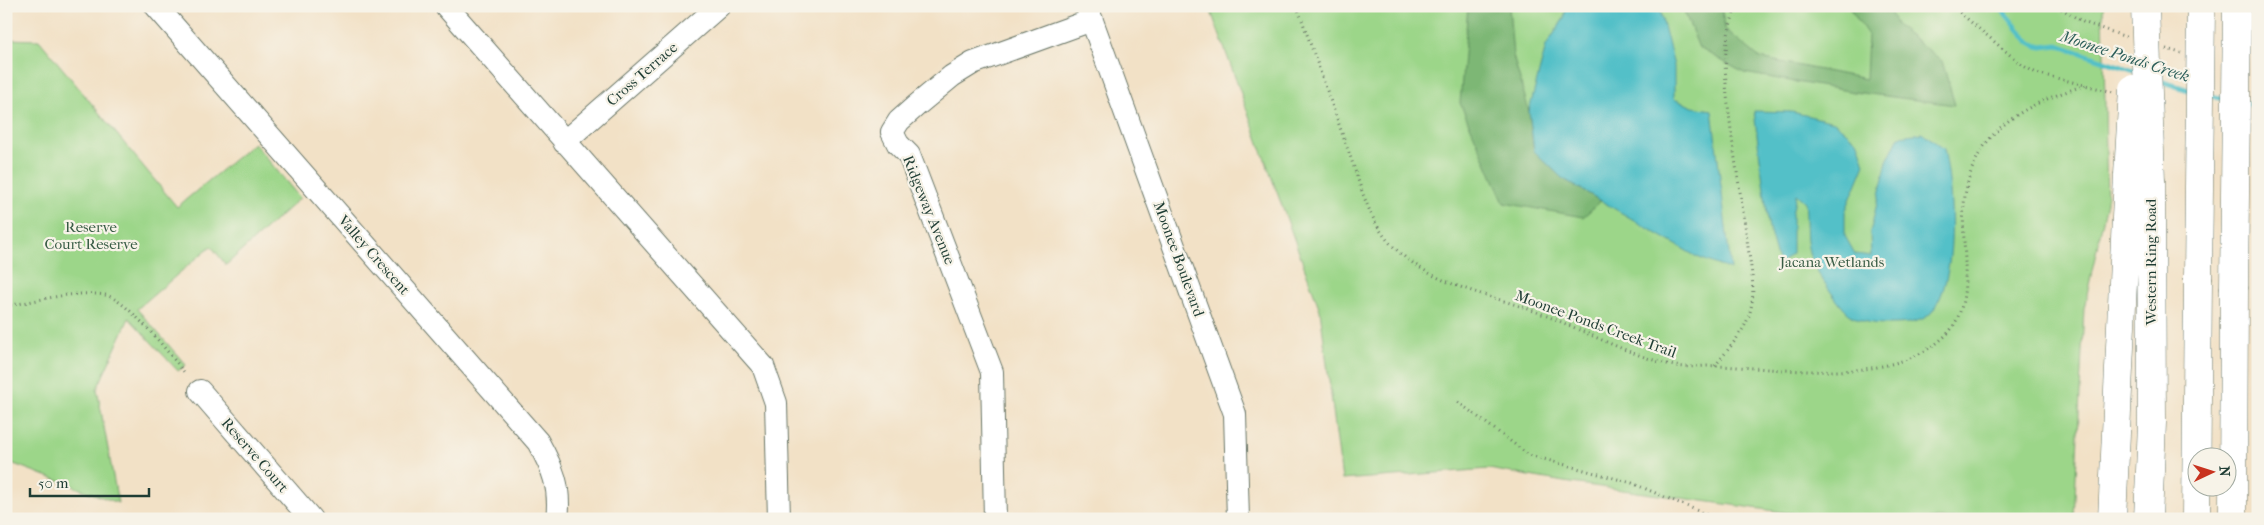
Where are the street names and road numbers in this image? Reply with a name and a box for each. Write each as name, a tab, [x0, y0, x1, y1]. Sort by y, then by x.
street label: Cross Terrace	[603, 38, 682, 110]
street label: Ridgeway Avenue	[899, 153, 959, 268]
street label: Western Ring Road	[2142, 198, 2160, 326]
street label: Moonee Boulevard	[1150, 199, 1208, 320]
street label: Valley Crescent	[334, 211, 414, 299]
street label: Moonee Ponds Creek Trail	[1513, 286, 1679, 362]
street label: Reserve Court	[218, 414, 293, 497]

